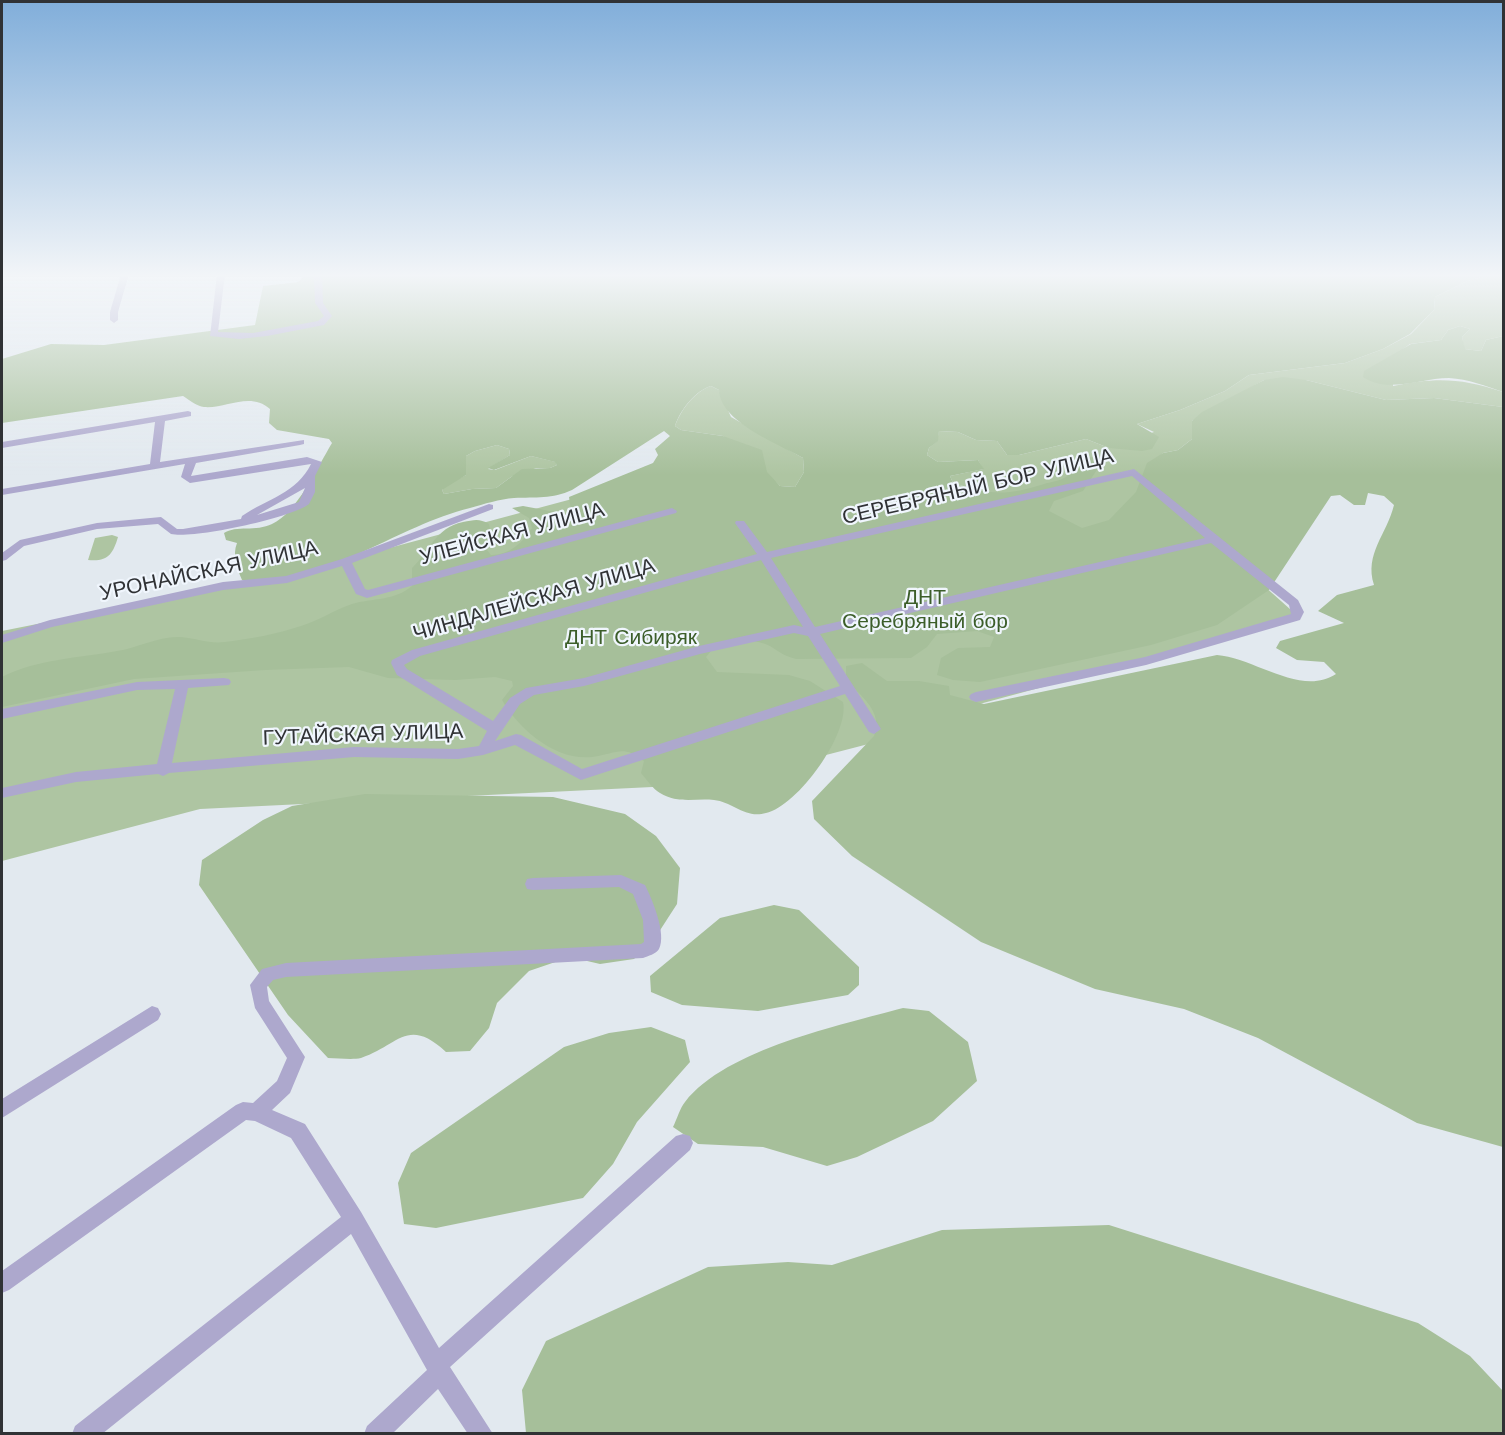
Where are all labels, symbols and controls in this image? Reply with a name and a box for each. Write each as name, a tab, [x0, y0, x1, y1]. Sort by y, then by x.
street label: СЕРЕБРЯНЫЙ БОР УЛИЦА	[840, 443, 1116, 531]
street label: УЛЕЙСКАЯ УЛИЦА	[417, 497, 607, 571]
street label: УРОНАЙСКАЯ УЛИЦА	[98, 536, 320, 606]
street label: ЧИНДАЛЕЙСКАЯ УЛИЦА	[410, 553, 658, 647]
park label: ДНТ Серебряный бор	[842, 585, 1008, 635]
park label: ДНТ Сибиряк	[565, 625, 697, 651]
street label: ГУТАЙСКАЯ УЛИЦА	[262, 719, 464, 751]

